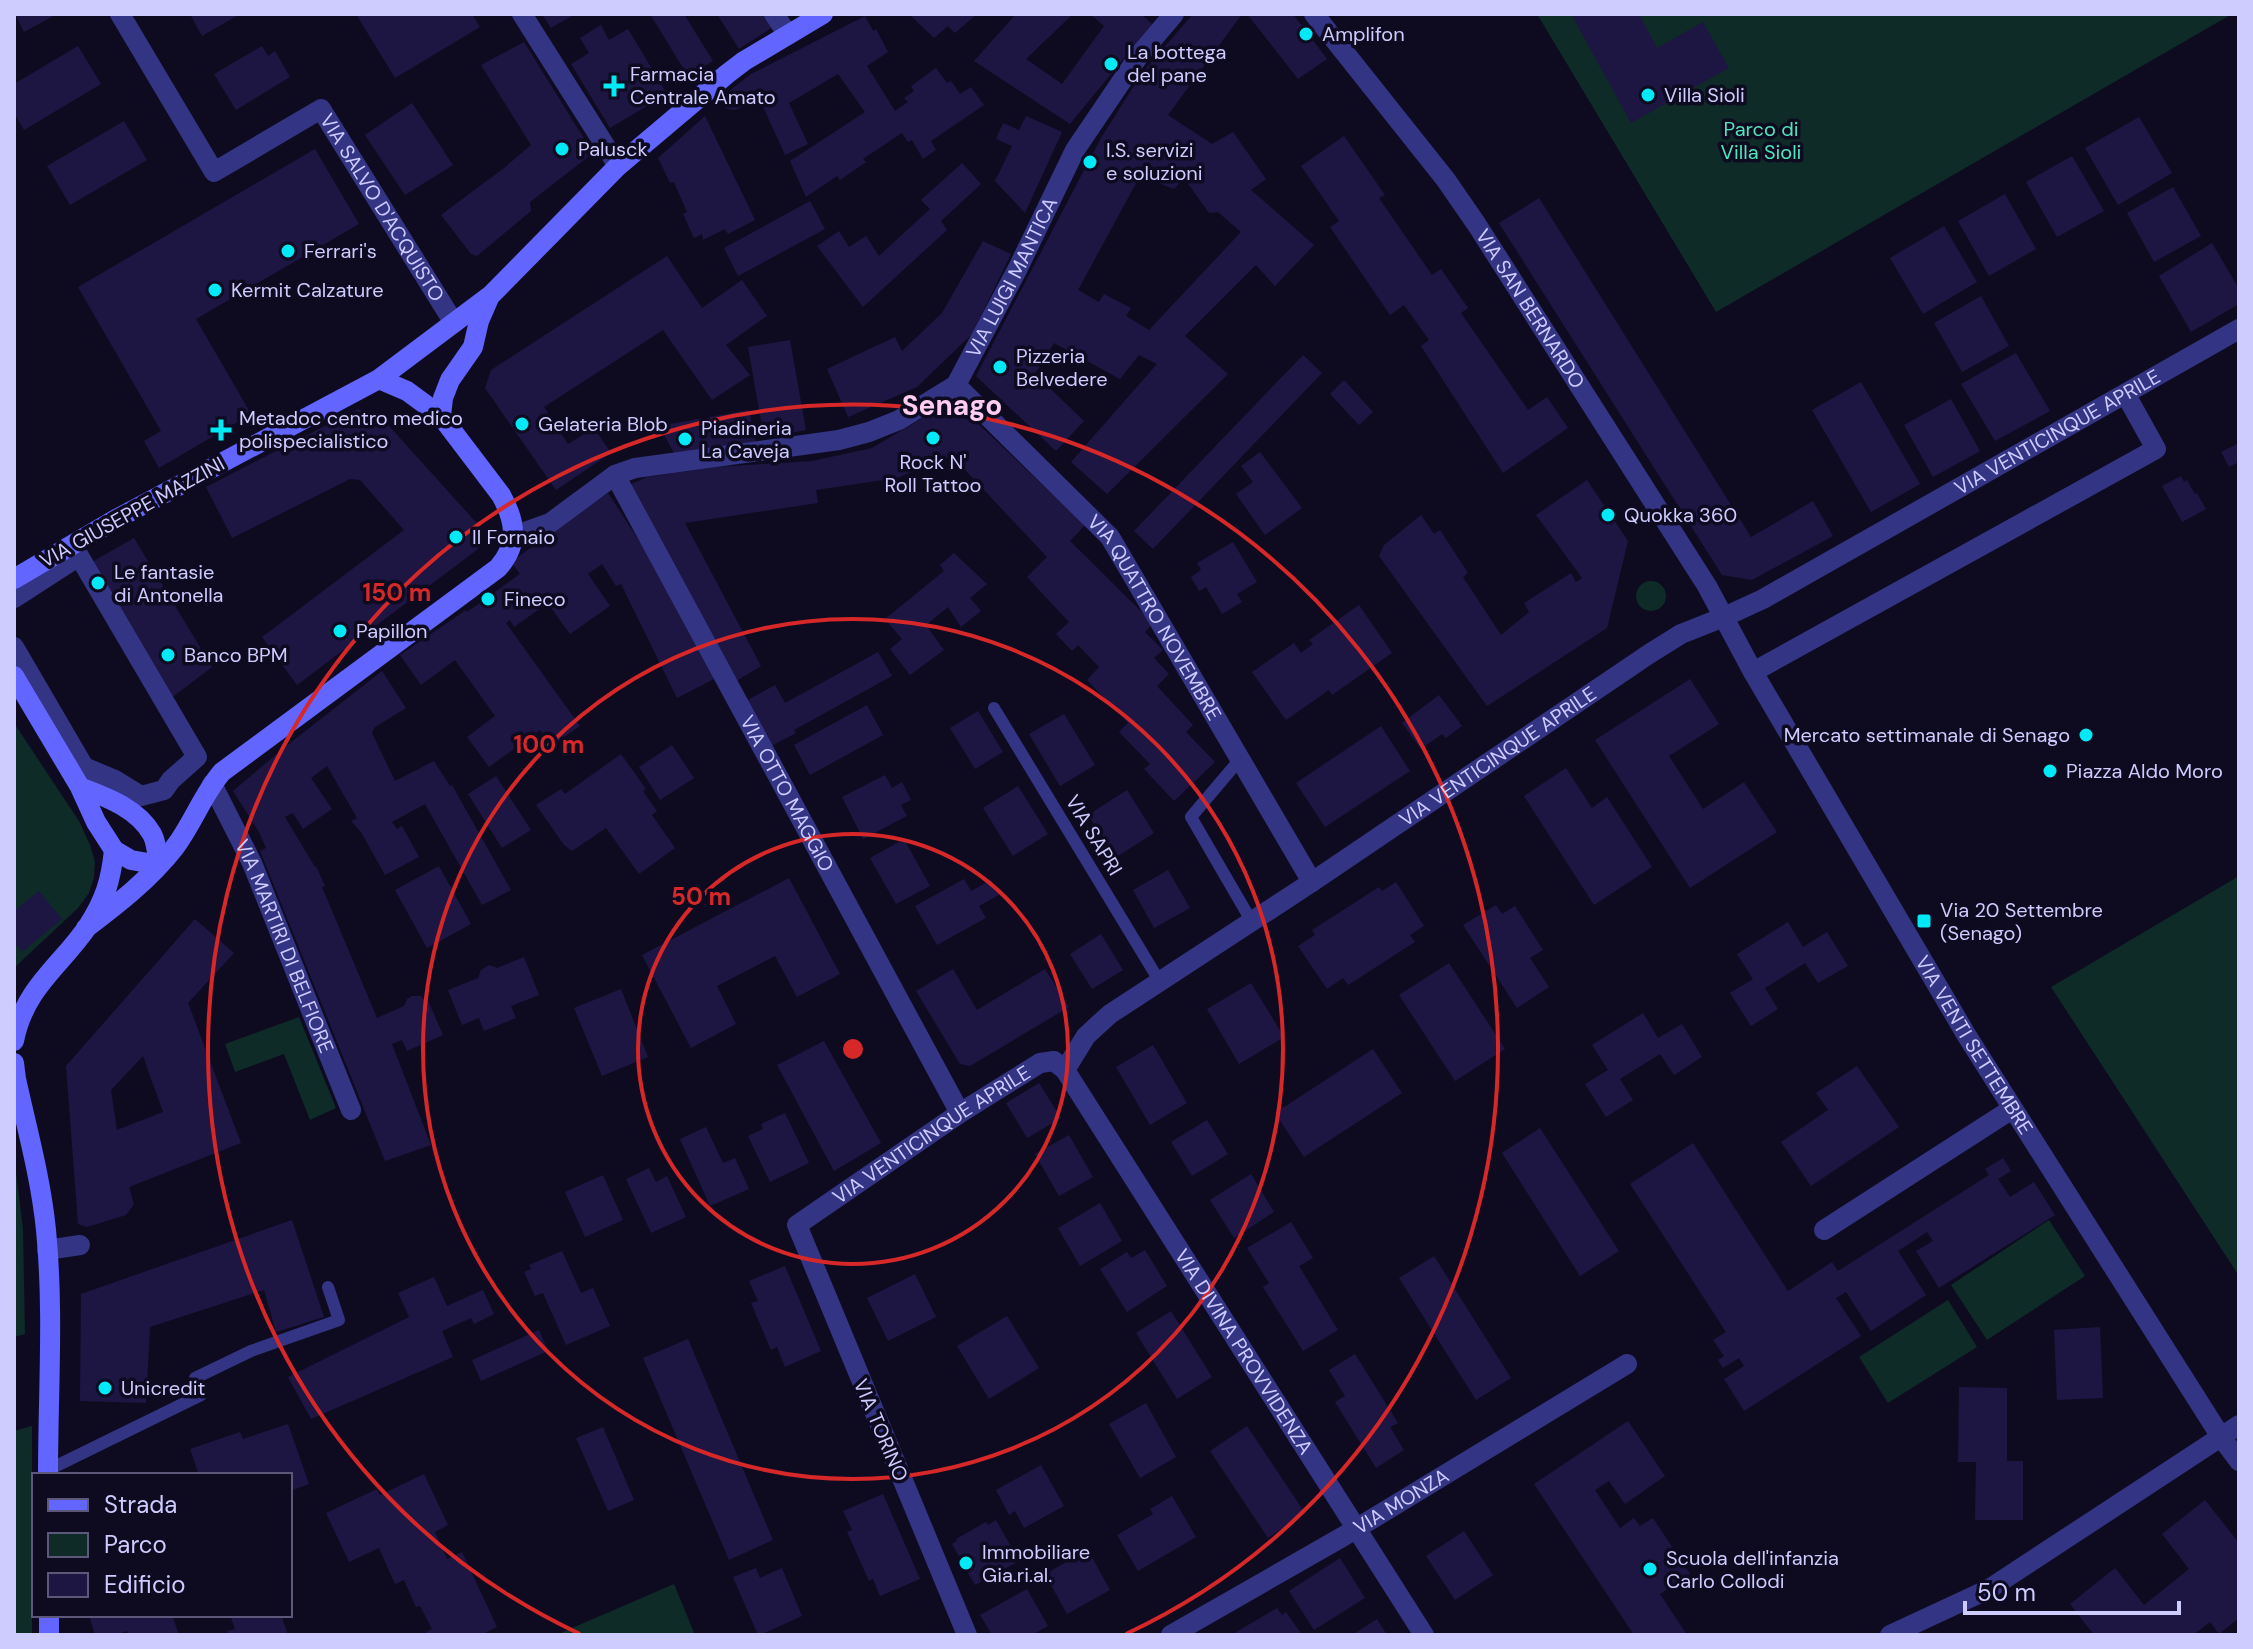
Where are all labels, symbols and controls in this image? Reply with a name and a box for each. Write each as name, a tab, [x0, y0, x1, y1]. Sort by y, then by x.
place label: Amplifon	[1322, 21, 1405, 47]
marker: Amplifon	[1297, 25, 1315, 43]
place label: La bottega del pane	[1127, 39, 1226, 88]
marker: La bottega del pane	[1102, 55, 1120, 73]
place label: Farmacia Centrale Amato	[630, 61, 776, 110]
marker: Farmacia Centrale Amato	[605, 77, 623, 95]
place label: Villa Sioli	[1664, 82, 1745, 108]
marker: Villa Sioli	[1639, 86, 1657, 104]
street label: VIA SALVO D'ACQUISTO	[314, 109, 450, 306]
park label: Parco di Villa Sioli	[1721, 116, 1801, 165]
place label: Palusck	[578, 136, 648, 162]
place label: I.S. servizi e soluzioni	[1106, 137, 1203, 186]
marker: Palusck	[553, 140, 571, 158]
marker: I.S. servizi e soluzioni	[1081, 153, 1099, 171]
street label: VIA LUIGI MANTICA	[960, 193, 1063, 362]
street label: VIA SAN BERNARDO	[1470, 224, 1591, 393]
place label: Ferrari's	[304, 238, 377, 264]
marker: Ferrari's	[279, 242, 297, 260]
place label: Kermit Calzature	[231, 277, 384, 303]
marker: Kermit Calzature	[206, 281, 224, 299]
place label: Pizzeria Belvedere	[1016, 343, 1108, 392]
marker: Pizzeria Belvedere	[991, 358, 1009, 376]
street label: VIA VENTICINQUE APRILE	[1950, 363, 2165, 501]
district label: Senago	[902, 387, 1002, 424]
place label: Metadoc centro medico polispecialistico	[239, 405, 463, 454]
place label: Gelateria Blob	[538, 411, 668, 437]
marker: Gelateria Blob	[513, 415, 531, 433]
place label: Piadineria La Caveja	[701, 415, 792, 464]
marker: Metadoc centro medico polispecialistico	[210, 419, 232, 441]
marker: Rock N' Roll Tattoo	[924, 429, 942, 447]
marker: Piadineria La Caveja	[676, 430, 694, 448]
place label: Rock N' Roll Tattoo	[885, 449, 981, 498]
street label: VIA GIUSEPPE MAZZINI	[35, 450, 229, 574]
place label: Quokka 360	[1624, 502, 1737, 528]
marker: Quokka 360	[1599, 506, 1617, 524]
street label: VIA QUATTRO NOVEMBRE	[1082, 509, 1227, 725]
place label: Il Fornaio	[472, 524, 555, 550]
marker: Il Fornaio	[447, 528, 465, 546]
place label: Le fantasie di Antonella	[114, 559, 223, 608]
marker: Le fantasie di Antonella	[89, 574, 107, 592]
text: 150 m	[363, 577, 431, 608]
place label: Fineco	[504, 586, 566, 612]
marker: Fineco	[479, 590, 497, 608]
place label: Papillon	[356, 618, 428, 644]
marker: Papillon	[331, 622, 349, 640]
place label: Banco BPM	[184, 642, 288, 668]
marker: Banco BPM	[159, 646, 177, 664]
street label: VIA VENTICINQUE APRILE	[1394, 680, 1601, 832]
street label: VIA OTTO MAGGIO	[734, 711, 840, 876]
place label: Mercato settimanale di Senago	[1784, 722, 2070, 748]
marker: Mercato settimanale di Senago	[2077, 726, 2095, 744]
text: 100 m	[514, 729, 584, 760]
place label: Piazza Aldo Moro	[2066, 758, 2223, 784]
marker: Piazza Aldo Moro	[2041, 762, 2059, 780]
street label: VIA SAPRI	[1060, 790, 1128, 880]
street label: VIA MARTIRI DI BELFIORE	[229, 835, 340, 1057]
text: 50 m	[671, 881, 731, 912]
place label: Via 20 Settembre (Senago)	[1940, 897, 2103, 946]
marker: Via 20 Settembre (Senago)	[1915, 912, 1933, 930]
street label: VIA VENTI SETTEMBRE	[1910, 951, 2039, 1139]
centre of rings	[839, 1035, 867, 1063]
street label: VIA VENTICINQUE APRILE	[827, 1059, 1035, 1210]
street label: VIA DIVINA PROVVIDENZA	[1169, 1244, 1319, 1459]
place label: Unicredit	[121, 1375, 206, 1401]
street label: VIA TORINO	[848, 1375, 914, 1485]
marker: Unicredit	[96, 1379, 114, 1397]
street label: VIA MONZA	[1349, 1462, 1453, 1540]
legend	[32, 1473, 292, 1617]
text: Strada	[104, 1489, 177, 1520]
text: Parco	[104, 1529, 167, 1560]
place label: Immobiliare Gia.ri.al.	[982, 1539, 1090, 1588]
place label: Scuola dell'infanzia Carlo Collodi	[1666, 1545, 1839, 1594]
marker: Immobiliare Gia.ri.al.	[957, 1554, 975, 1572]
marker: Scuola dell'infanzia Carlo Collodi	[1641, 1560, 1659, 1578]
scale bar	[1965, 1565, 2179, 1615]
text: Edificio	[104, 1569, 186, 1600]
text: 50 m	[1977, 1577, 2036, 1608]

